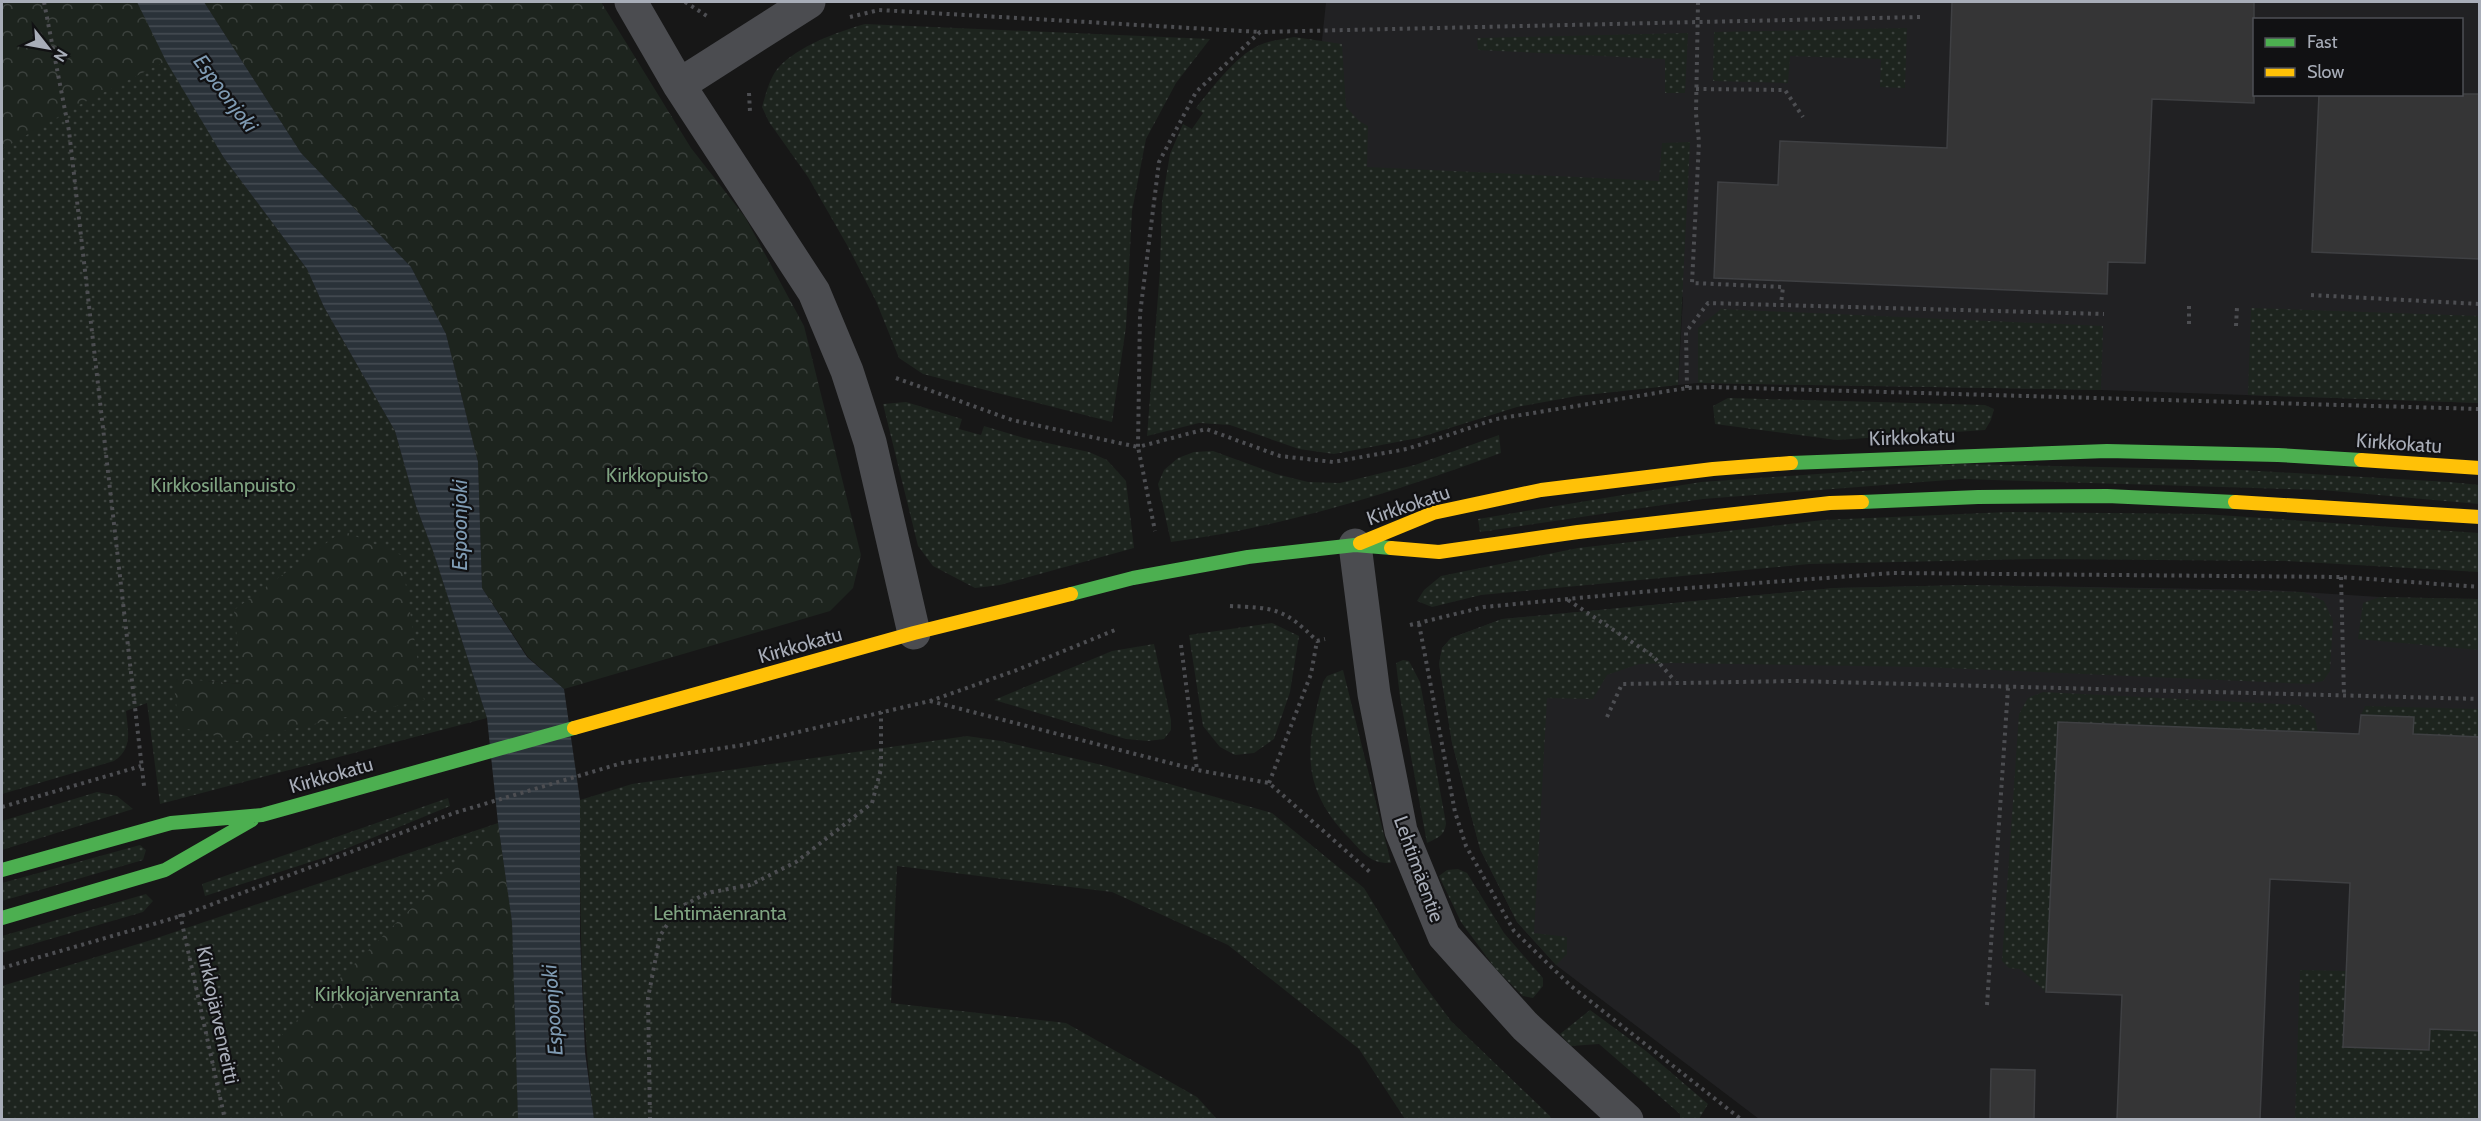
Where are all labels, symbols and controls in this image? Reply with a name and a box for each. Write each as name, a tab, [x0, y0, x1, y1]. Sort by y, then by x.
north arrow	[18, 18, 78, 78]
legend	[2253, 18, 2463, 96]
text: Fast	[2307, 31, 2338, 53]
text: N	[49, 46, 71, 65]
water label: Espoonjoki	[188, 49, 264, 138]
text: Slow	[2307, 61, 2344, 83]
street label: Kirkkokatu	[1868, 424, 1956, 450]
street label: Kirkkokatu	[2355, 428, 2443, 458]
park label: Kirkkopuisto	[606, 463, 708, 487]
park label: Kirkkosillanpuisto	[150, 473, 296, 497]
water label: Espoonjoki	[447, 479, 473, 571]
street label: Kirkkokatu	[1363, 480, 1453, 530]
street label: Kirkkokatu	[755, 622, 845, 668]
street label: Kirkkokatu	[286, 752, 376, 798]
street label: Lehtimäentie	[1389, 813, 1449, 925]
park label: Lehtimäenranta	[653, 901, 787, 925]
street label: Kirkkojärvenreitti	[192, 944, 244, 1086]
water label: Espoonjoki	[536, 963, 569, 1056]
park label: Kirkkojärvenranta	[314, 982, 460, 1006]

